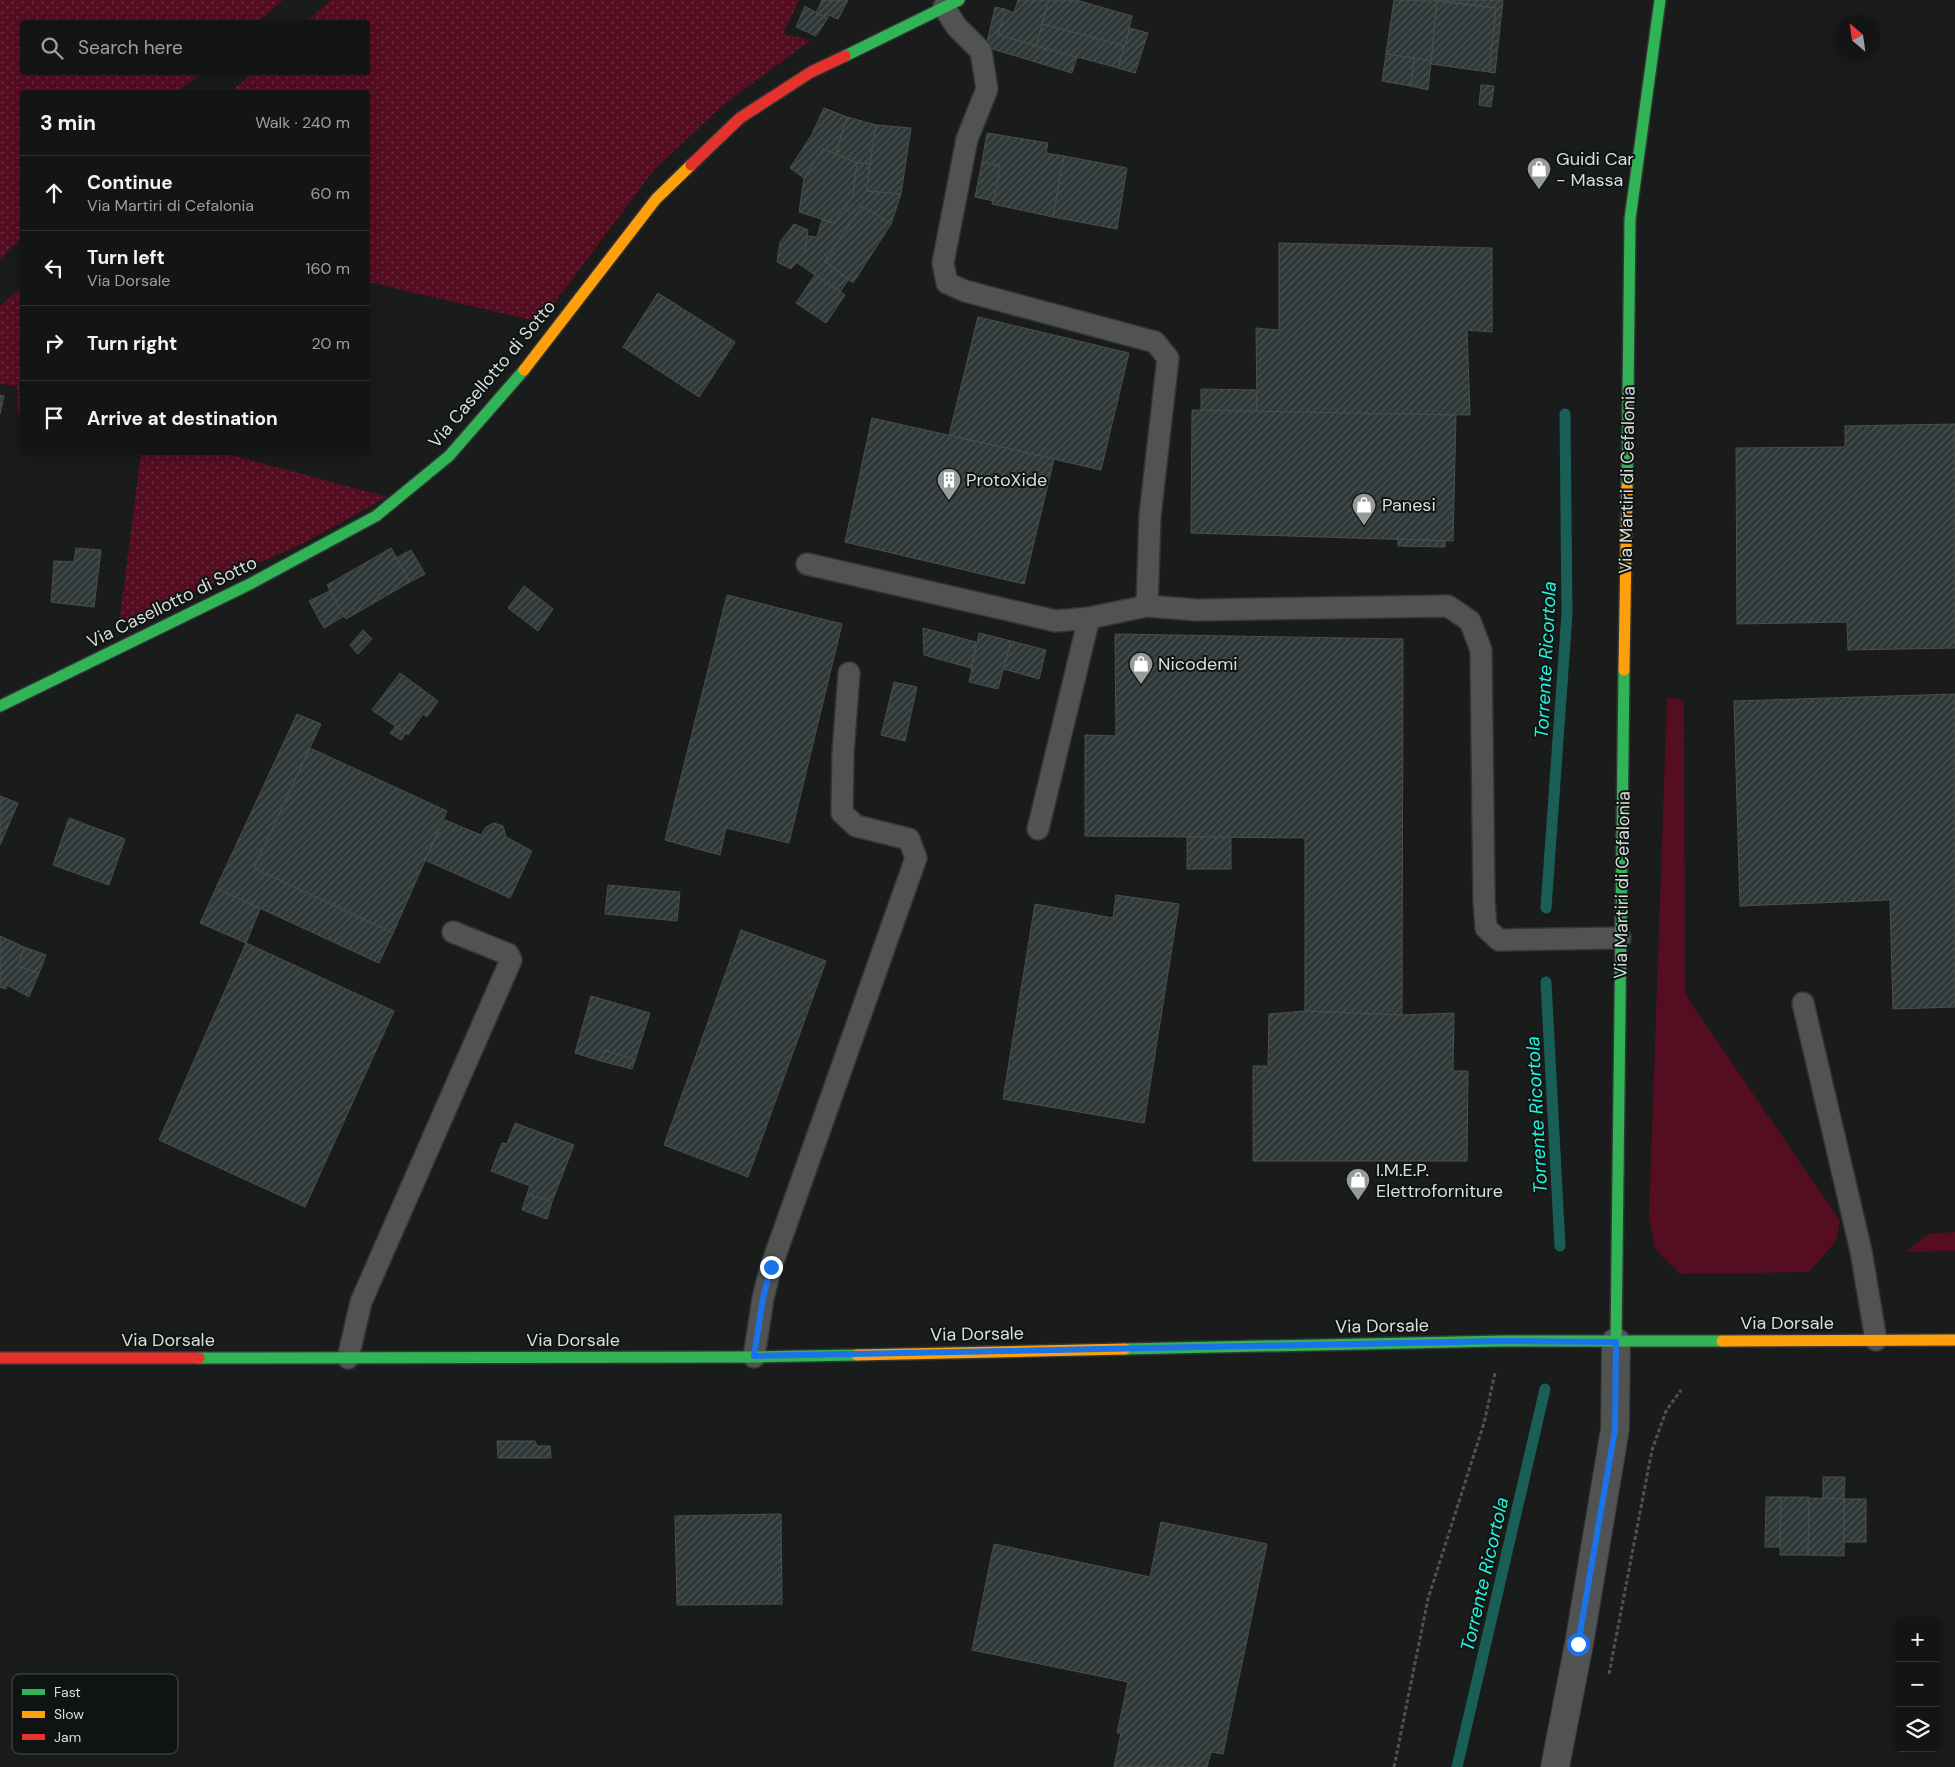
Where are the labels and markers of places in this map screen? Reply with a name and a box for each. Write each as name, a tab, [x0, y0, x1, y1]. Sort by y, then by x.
place label: Guidi Car - Massa	[1556, 147, 1634, 192]
shop icon: Guidi Car - Massa	[1526, 156, 1552, 190]
building icon: ProtoXide	[936, 467, 962, 501]
place label: ProtoXide	[966, 468, 1047, 492]
shop icon: Panesi	[1351, 492, 1377, 526]
place label: Panesi	[1382, 493, 1436, 517]
shop icon: Nicodemi	[1128, 651, 1154, 685]
place label: Nicodemi	[1158, 652, 1238, 676]
place label: I.M.E.P. Elettroforniture	[1376, 1158, 1503, 1203]
shop icon: I.M.E.P. Elettroforniture	[1345, 1167, 1371, 1201]

